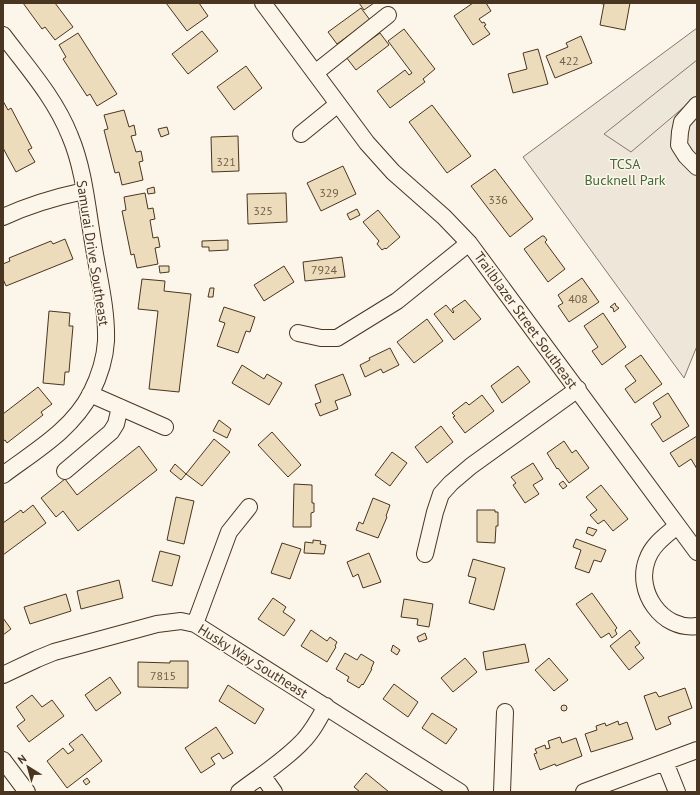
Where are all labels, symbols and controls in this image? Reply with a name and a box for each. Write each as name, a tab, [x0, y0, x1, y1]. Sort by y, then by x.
house number: 422	[559, 53, 579, 68]
house number: 321	[216, 154, 236, 169]
park label: TCSA Bucknell Park	[584, 155, 666, 189]
street label: Samurai Drive Southeast	[73, 179, 113, 327]
house number: 329	[319, 185, 339, 200]
house number: 336	[488, 192, 508, 207]
house number: 325	[253, 203, 273, 218]
street label: Trailblazer Street Southeast	[470, 248, 582, 392]
house number: 7924	[311, 262, 338, 277]
house number: 408	[568, 291, 588, 306]
street label: Husky Way Southeast	[195, 620, 312, 702]
house number: 7815	[150, 668, 176, 683]
north arrow	[8, 747, 48, 787]
text: N	[15, 751, 29, 767]

